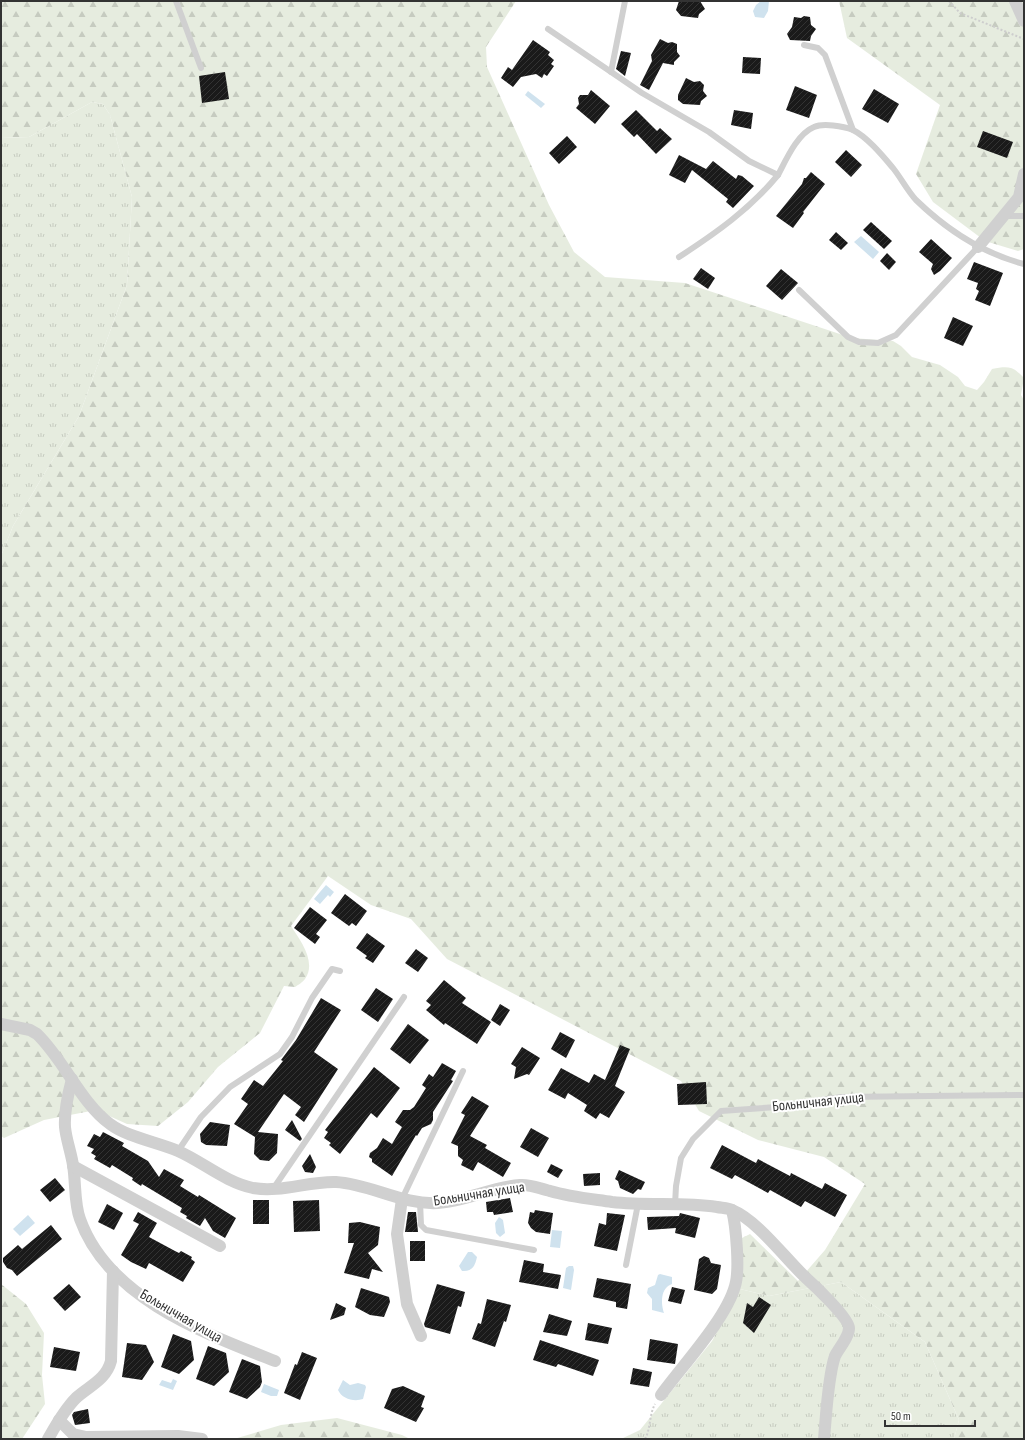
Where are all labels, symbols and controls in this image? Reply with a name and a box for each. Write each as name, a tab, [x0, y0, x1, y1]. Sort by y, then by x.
street label: Больничная улица	[771, 1088, 865, 1116]
street label: Больничная улица	[432, 1177, 526, 1211]
street label: Больничная улица	[136, 1285, 226, 1347]
scale bar	[885, 1402, 975, 1428]
text: 50 m	[891, 1409, 911, 1424]

